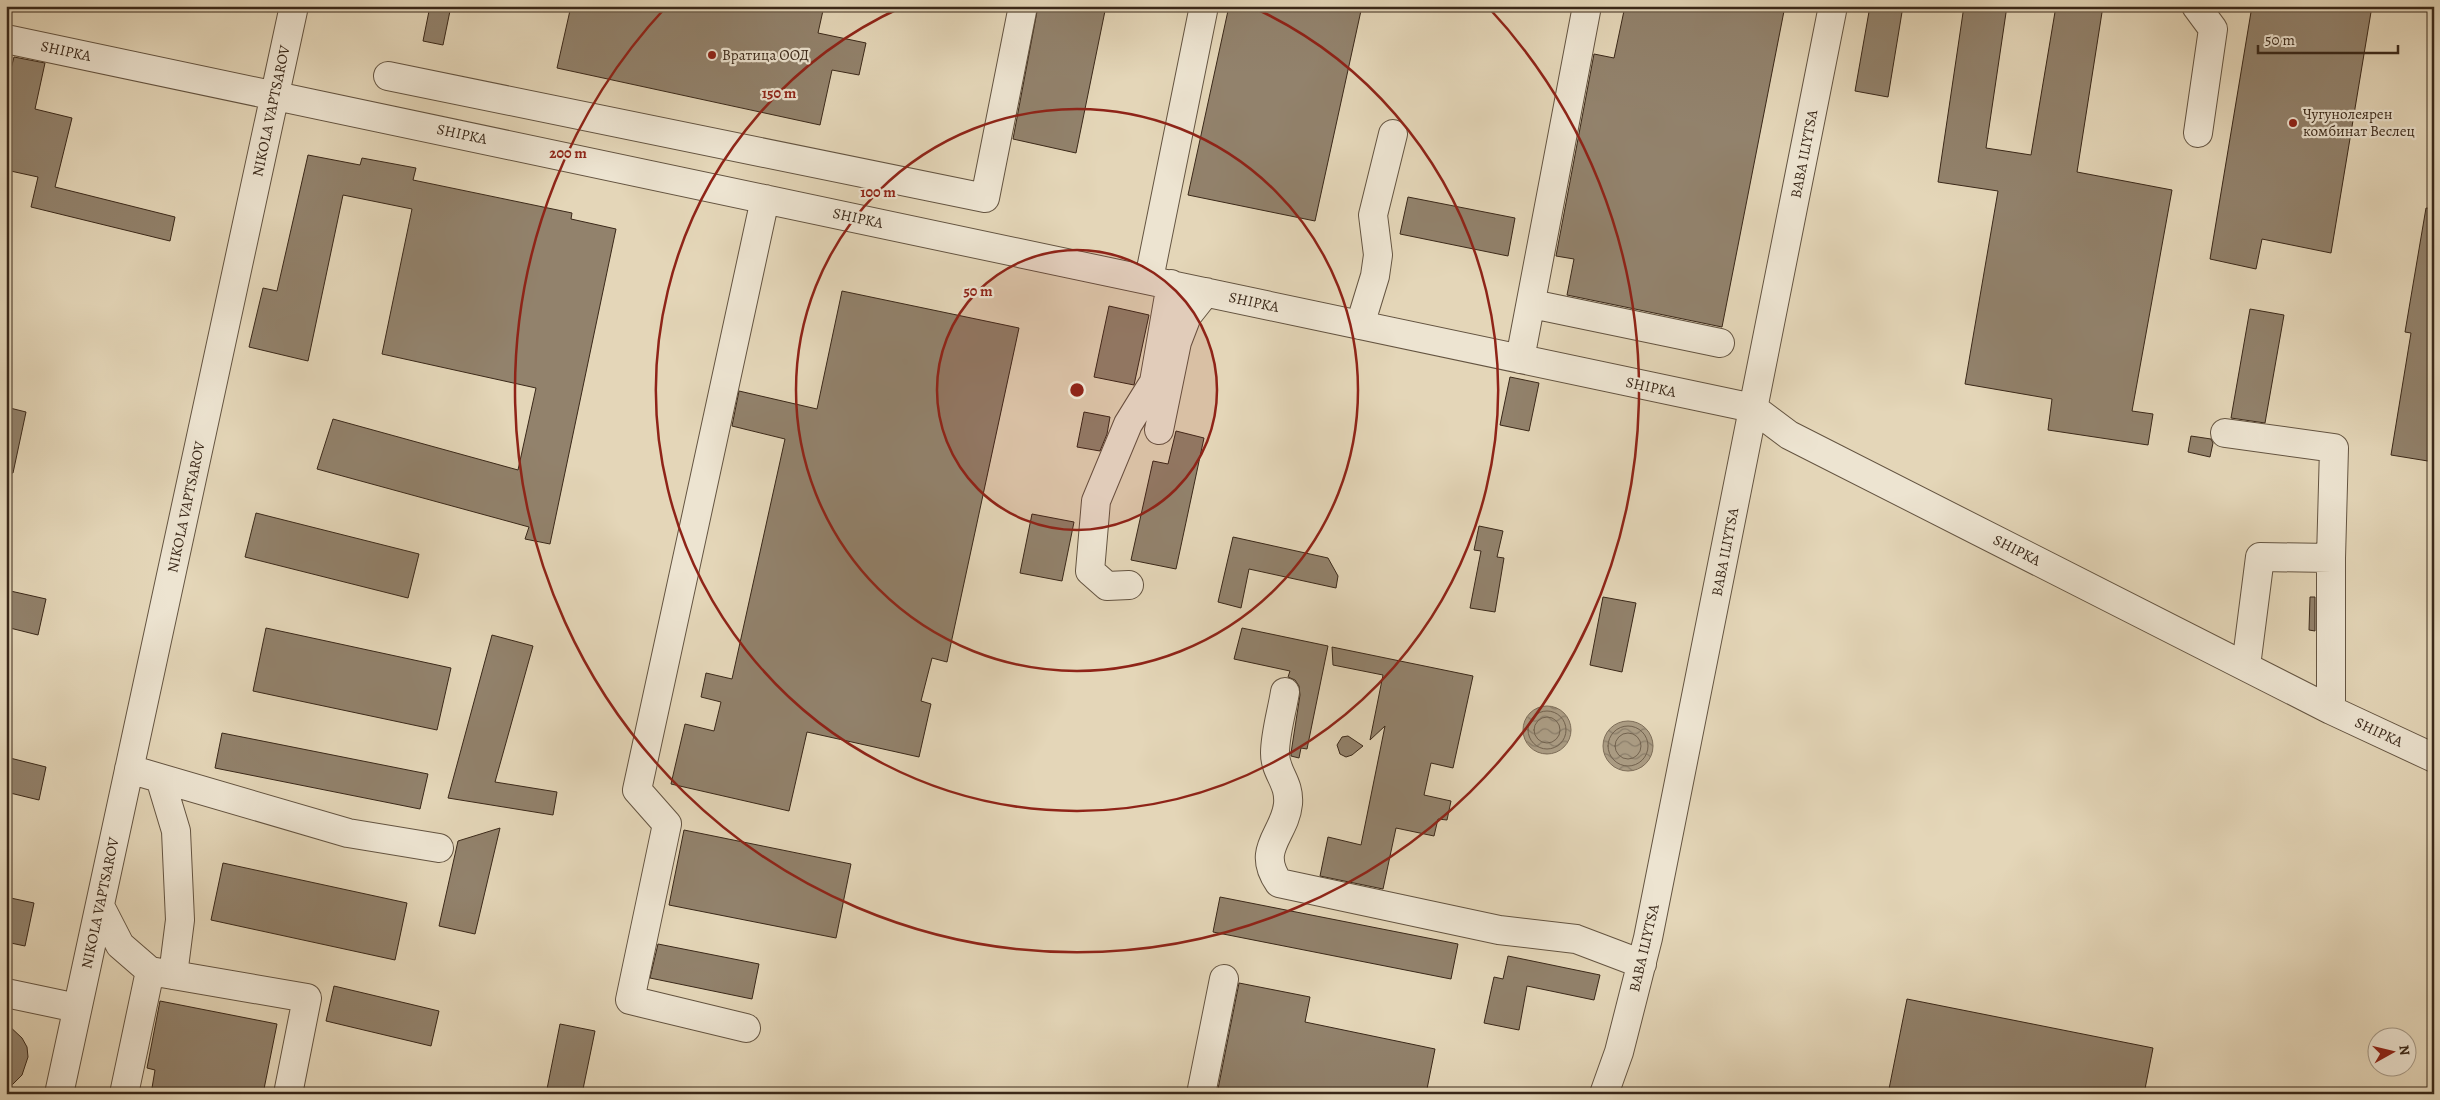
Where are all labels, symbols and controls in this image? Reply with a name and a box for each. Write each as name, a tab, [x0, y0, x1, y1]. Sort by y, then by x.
scale bar	[2258, 22, 2398, 54]
text: 50 m	[2265, 30, 2295, 50]
street label: SHIPKA	[39, 36, 93, 66]
street label: NIKOLA VAPTSAROV	[247, 43, 295, 179]
place label: Вратица ООД	[722, 45, 809, 65]
marker: Вратица ООД	[706, 49, 718, 61]
text: 150 m	[762, 83, 797, 103]
place label: Чугунолеярен комбинат Веслец	[2303, 104, 2415, 141]
street label: BABA ILIYTSA	[1786, 108, 1822, 200]
marker: Чугунолеярен комбинат Веслец	[2287, 117, 2299, 129]
street label: SHIPKA	[435, 119, 489, 149]
text: 200 m	[549, 143, 587, 163]
text: 100 m	[860, 182, 896, 202]
street label: SHIPKA	[831, 203, 885, 233]
text: 50 m	[963, 281, 993, 301]
street label: SHIPKA	[1227, 287, 1281, 317]
street label: SHIPKA	[1624, 372, 1678, 402]
centre of rings	[1068, 381, 1086, 399]
street label: NIKOLA VAPTSAROV	[162, 439, 210, 575]
street label: BABA ILIYTSA	[1707, 506, 1743, 598]
street label: SHIPKA	[1990, 530, 2044, 571]
street label: SHIPKA	[2352, 712, 2406, 752]
street label: NIKOLA VAPTSAROV	[76, 835, 124, 971]
street label: BABA ILIYTSA	[1624, 902, 1664, 994]
north arrow	[2368, 1028, 2418, 1078]
text: N	[2394, 1044, 2414, 1057]

